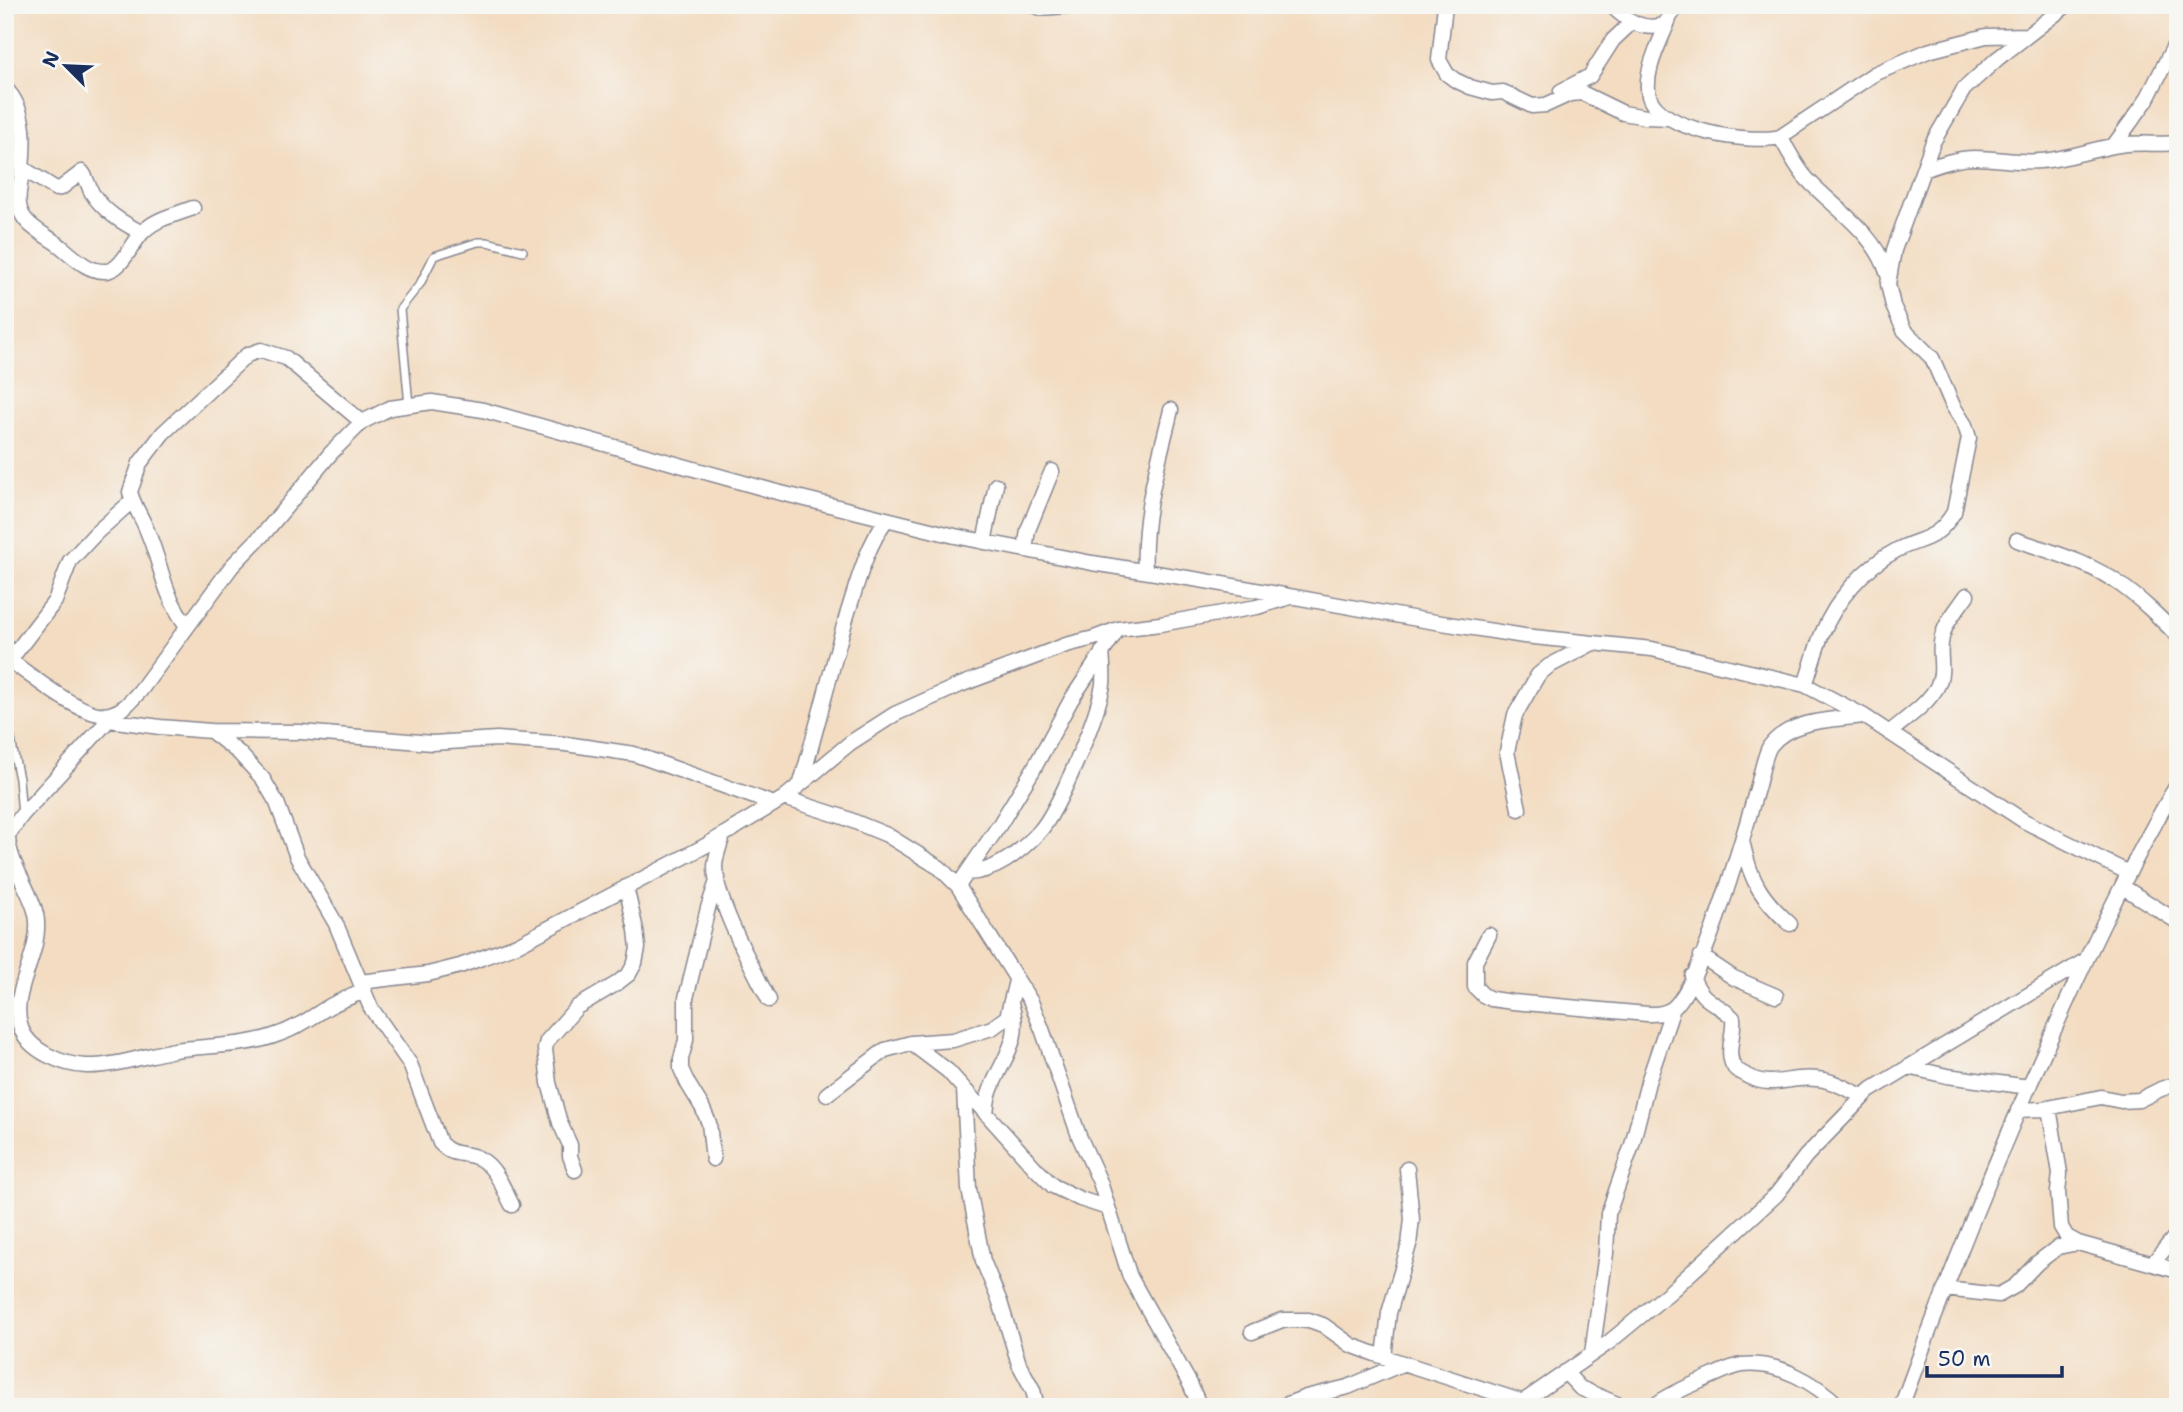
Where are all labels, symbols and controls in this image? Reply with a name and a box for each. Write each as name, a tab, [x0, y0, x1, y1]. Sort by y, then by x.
north arrow	[32, 32, 102, 102]
text: N	[36, 47, 65, 71]
scale bar	[1927, 1335, 2062, 1379]
text: 50 m	[1938, 1345, 1991, 1373]

